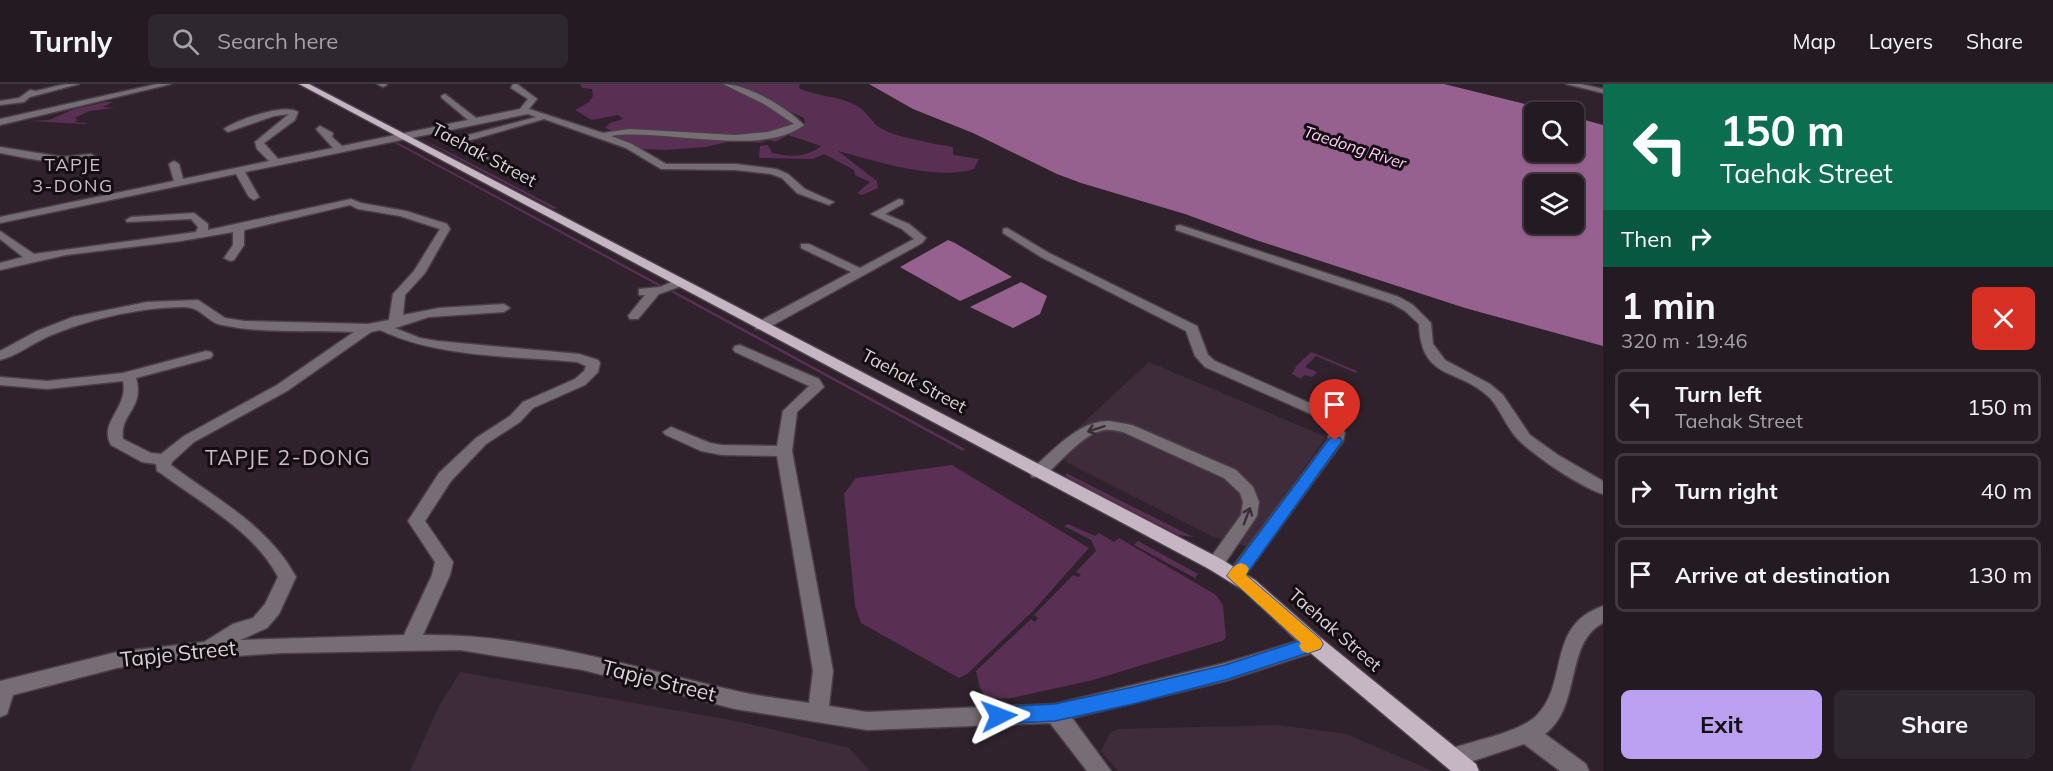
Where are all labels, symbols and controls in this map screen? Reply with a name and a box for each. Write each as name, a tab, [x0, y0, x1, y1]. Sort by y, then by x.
search box	[148, 14, 568, 68]
text: Turnly	[30, 24, 112, 59]
icon: search	[169, 25, 202, 58]
text: Search here	[217, 27, 338, 55]
text: Map	[1793, 28, 1836, 54]
text: Layers	[1869, 28, 1933, 54]
text: Share	[1966, 28, 2023, 54]
map controls	[1524, 102, 1584, 234]
button: search	[1524, 102, 1584, 162]
text: 150 m	[1720, 104, 1845, 157]
icon: left	[1621, 108, 1699, 186]
street label: Taehak Street	[428, 117, 540, 192]
water label: Taedong River	[1301, 121, 1410, 173]
district label: TAPJE 3-DONG	[32, 153, 114, 197]
text: Taehak Street	[1720, 156, 1893, 190]
button: layers	[1524, 174, 1584, 234]
icon: right	[1684, 222, 1717, 255]
text: Then	[1621, 225, 1672, 253]
text: 1 min	[1621, 283, 1716, 328]
button: close	[1972, 287, 2035, 350]
text: 320 m · 19:46	[1621, 328, 1747, 353]
street label: Taehak Street	[858, 343, 970, 418]
pin	[1309, 379, 1360, 441]
text: Turn left	[1675, 380, 1762, 408]
icon: arrive	[1318, 388, 1351, 421]
icon: left	[1624, 390, 1657, 423]
text: 150 m	[1967, 393, 2032, 421]
text: Taehak Street	[1675, 408, 1803, 433]
one-way arrow	[1088, 424, 1106, 435]
district label: TAPJE 2-DONG	[205, 444, 371, 470]
icon: right	[1624, 474, 1657, 507]
text: Turn right	[1675, 477, 1778, 505]
text: 40 m	[1981, 477, 2032, 505]
one-way arrow	[1242, 507, 1253, 525]
icon: arrive	[1624, 558, 1657, 591]
text: Arrive at destination	[1675, 561, 1890, 589]
text: 130 m	[1967, 561, 2032, 589]
street label: Taehak Street	[1284, 583, 1386, 676]
street label: Tapje Street	[119, 634, 237, 672]
street label: Tapje Street	[600, 653, 719, 707]
position arrow	[967, 684, 1031, 748]
button: Exit	[1621, 690, 1822, 759]
button: Share	[1834, 690, 2035, 759]

